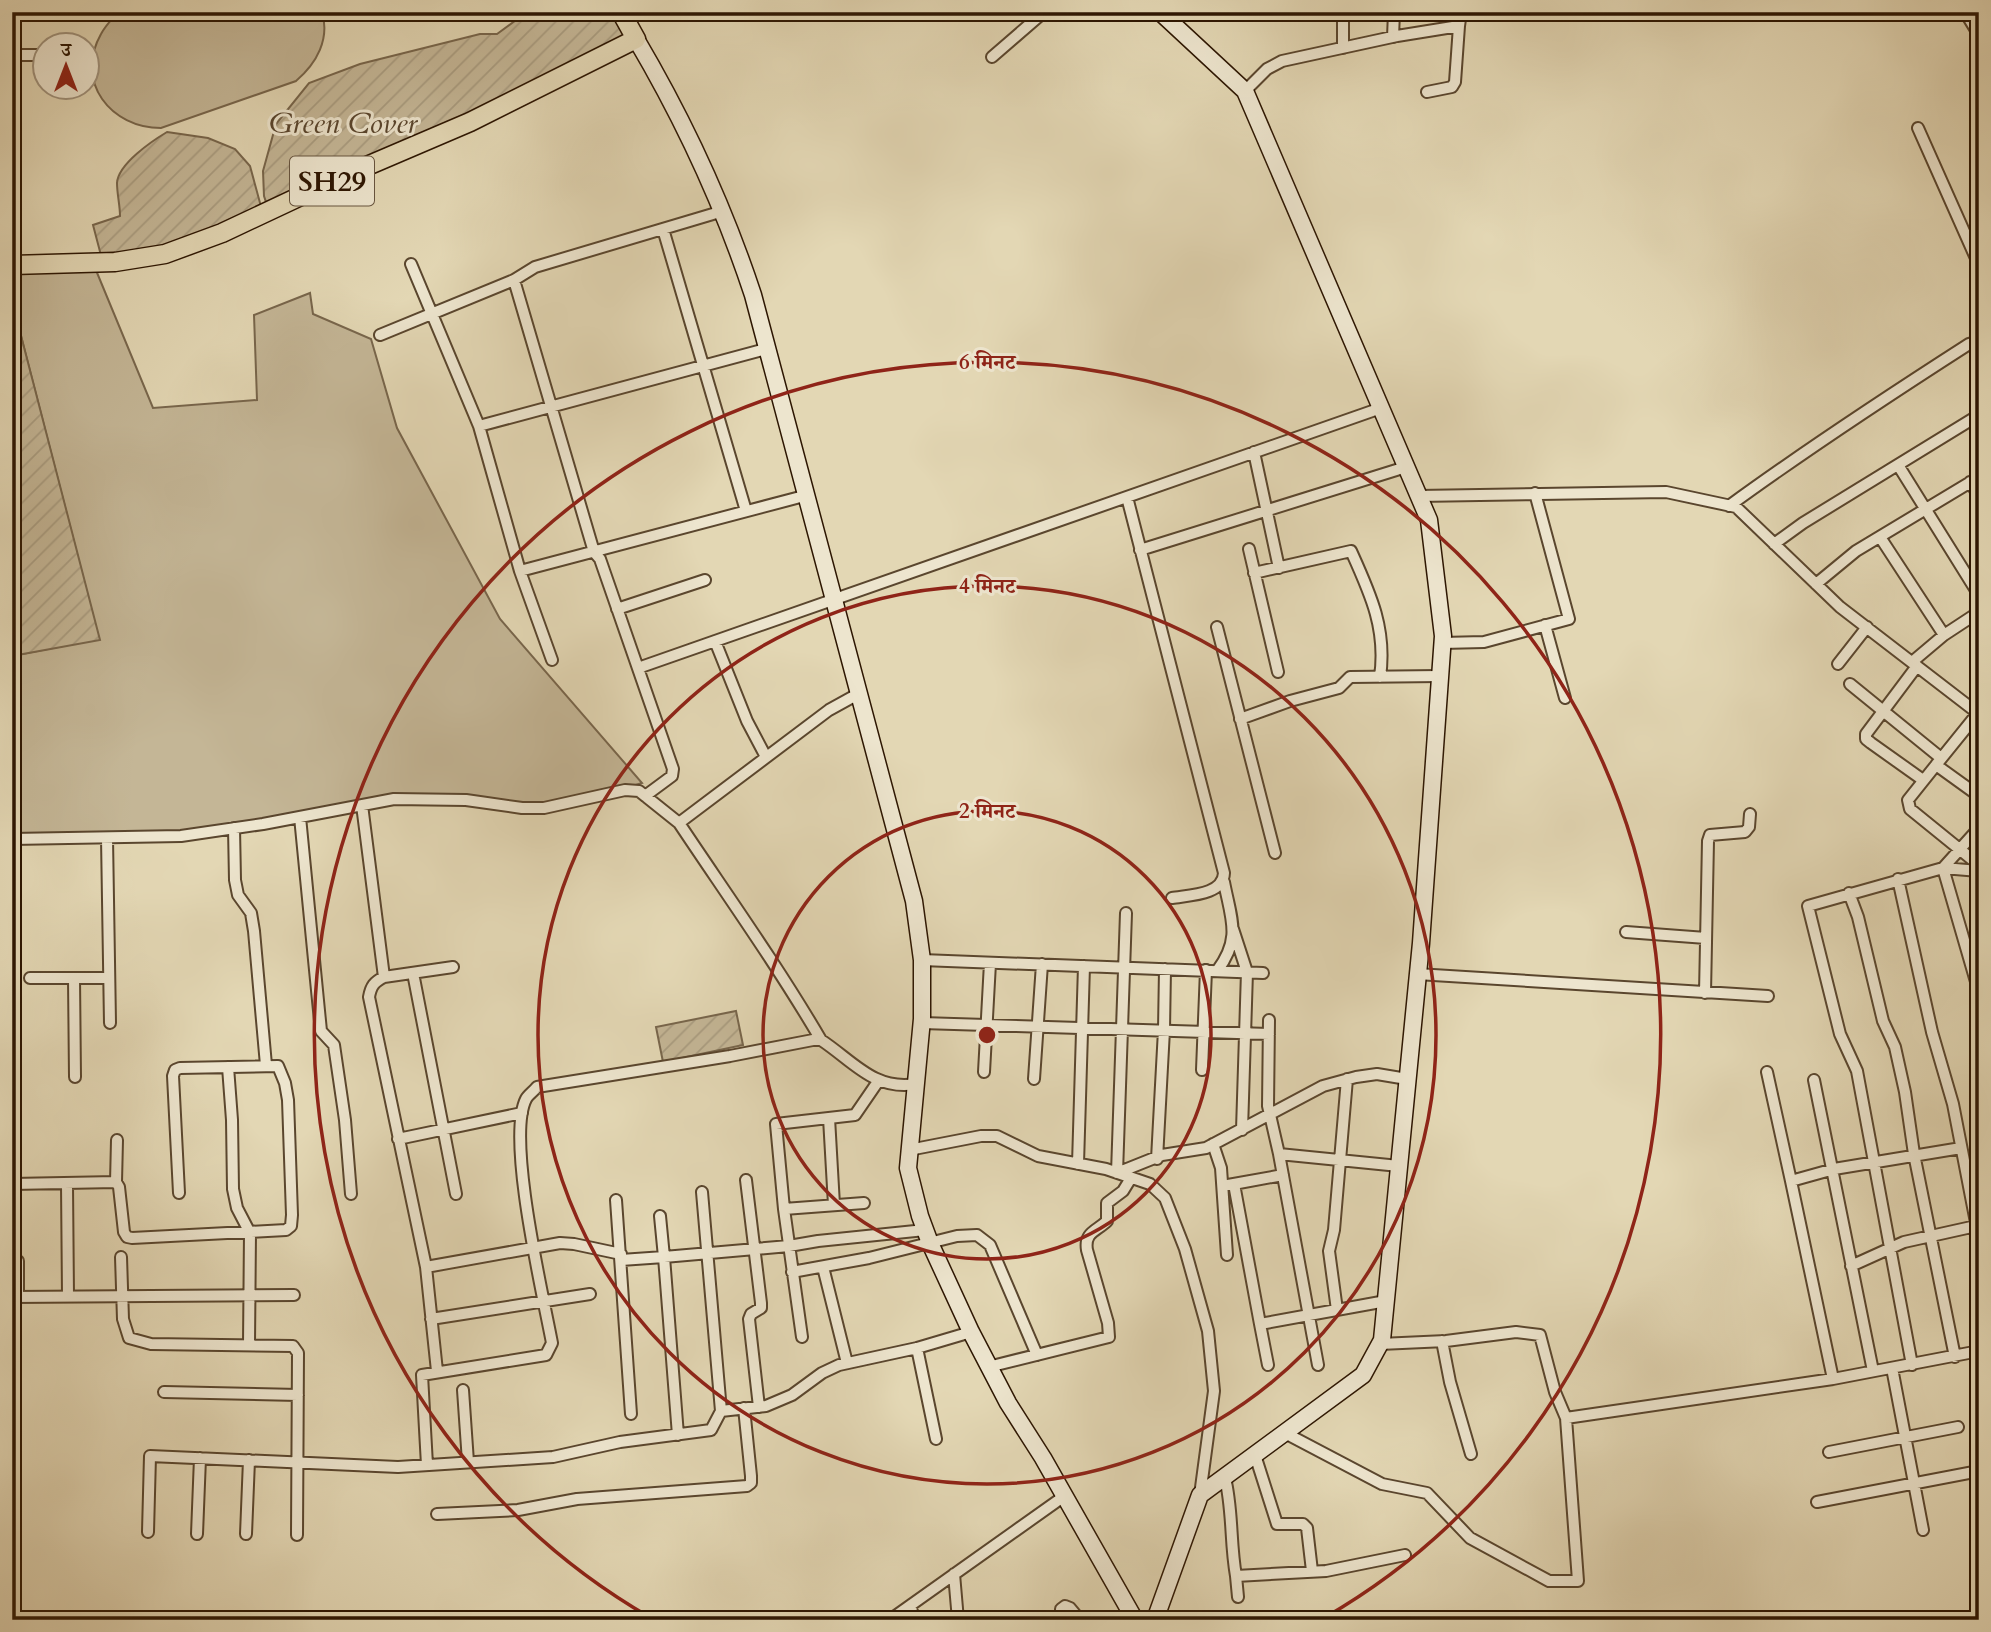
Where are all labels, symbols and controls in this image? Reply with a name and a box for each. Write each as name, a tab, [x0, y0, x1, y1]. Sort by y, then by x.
north arrow	[32, 32, 102, 102]
text: उ	[59, 37, 72, 63]
park label: Green Cover	[269, 103, 419, 144]
road number: SH29	[290, 156, 374, 206]
text: 6 मिनट	[959, 348, 1017, 377]
text: 4 मिनट	[959, 572, 1017, 601]
text: 2 मिनट	[959, 797, 1017, 826]
centre of rings	[975, 1023, 999, 1047]

